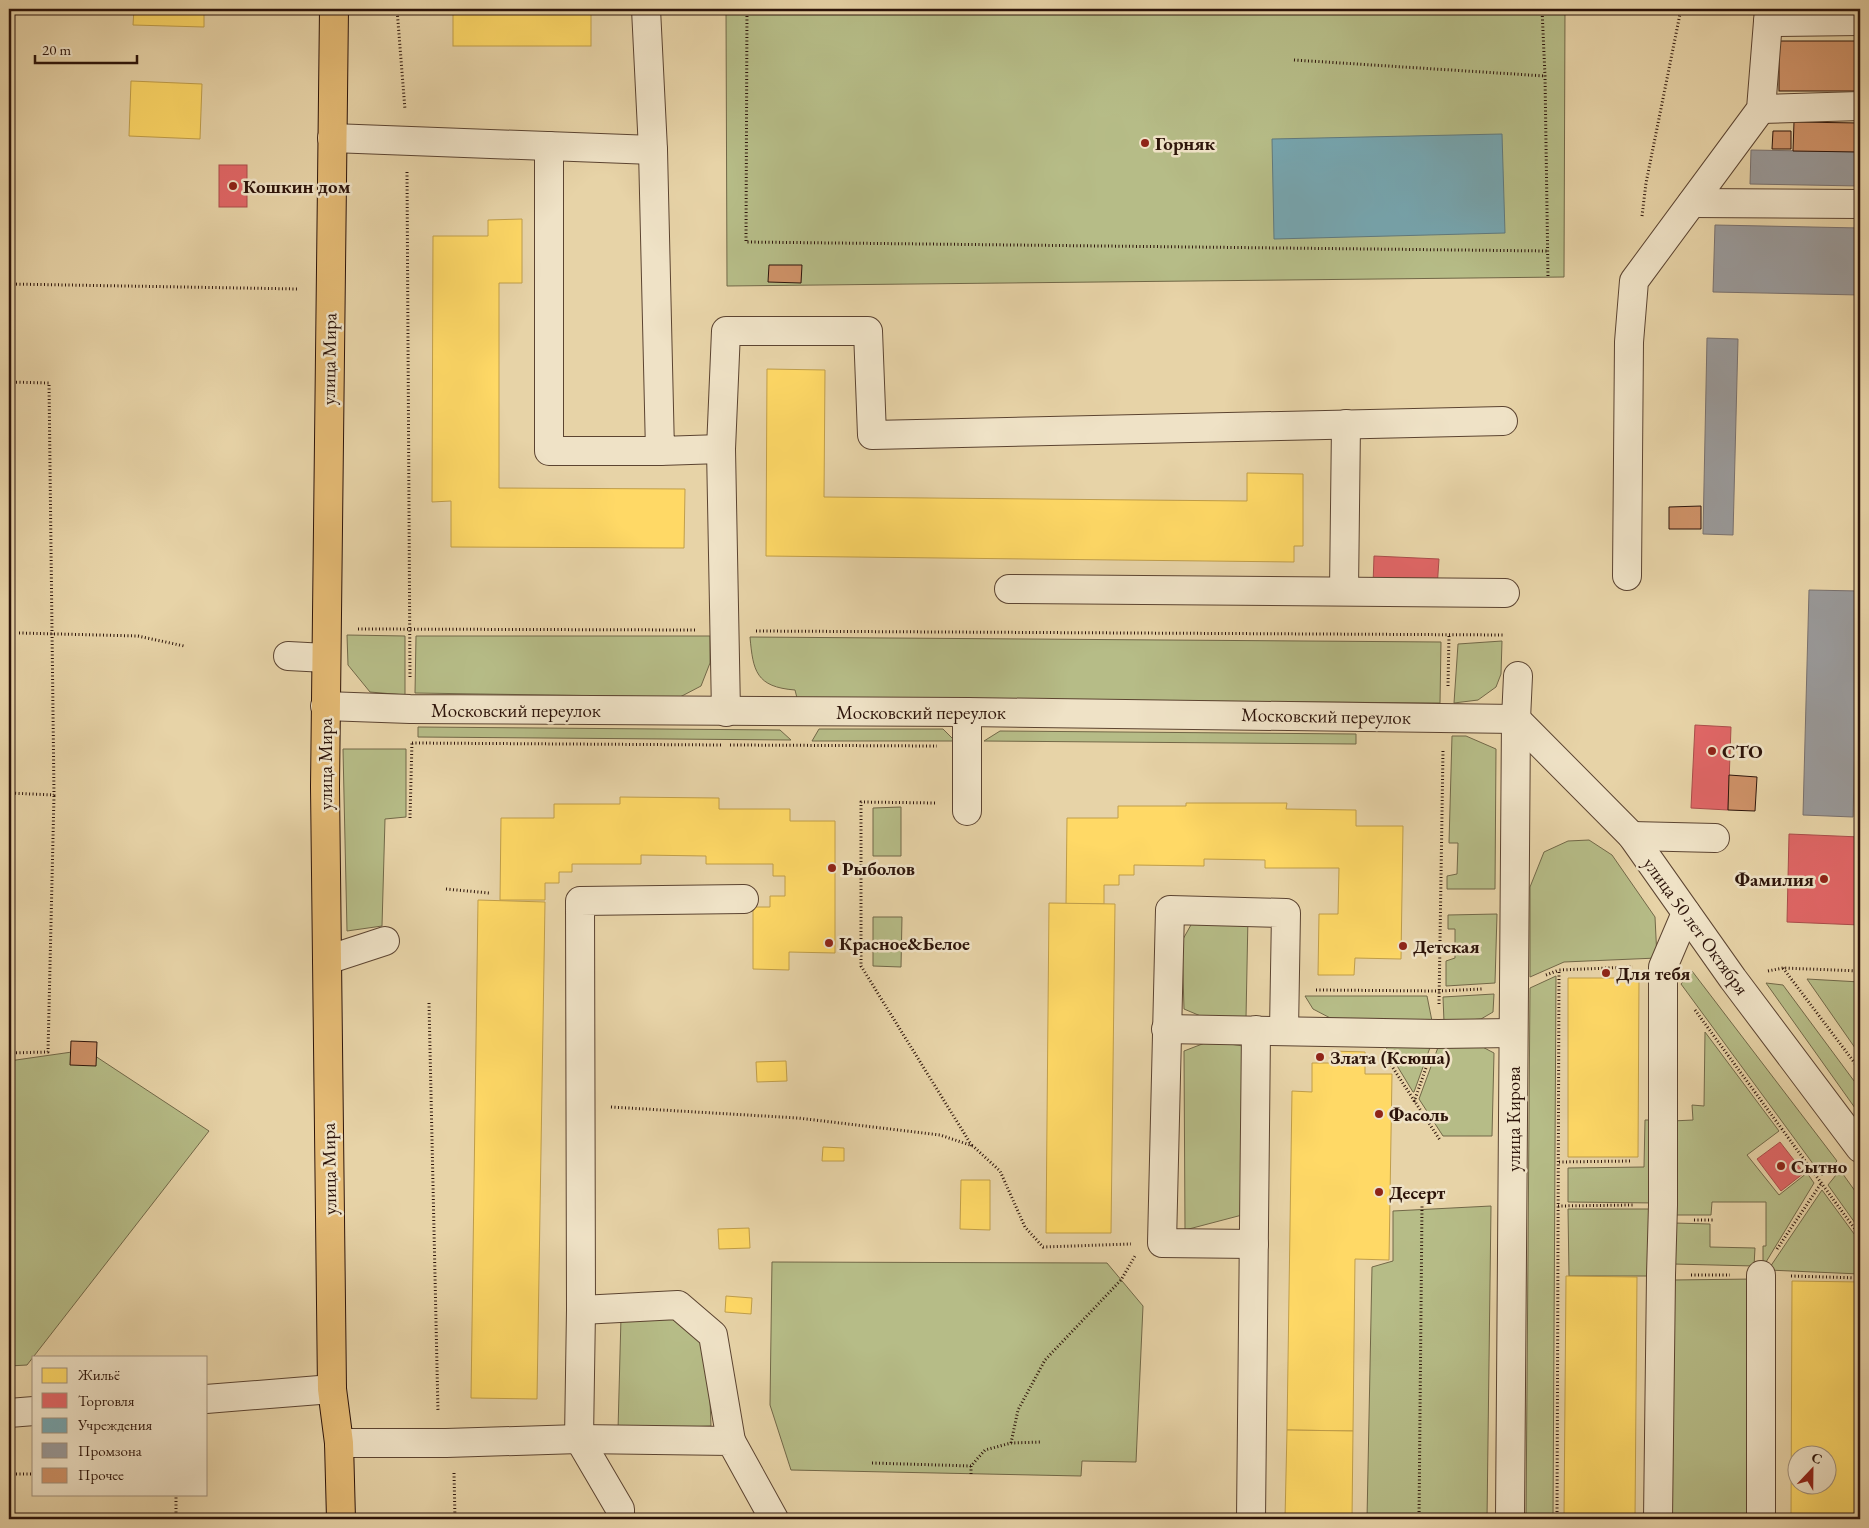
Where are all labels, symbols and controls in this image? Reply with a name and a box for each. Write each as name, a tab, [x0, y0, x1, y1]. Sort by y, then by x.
scale bar	[35, 32, 138, 64]
text: 20 m	[42, 40, 71, 59]
place label: Горняк	[1155, 131, 1216, 156]
marker: Горняк	[1139, 137, 1151, 149]
place label: Кошкин дом	[243, 174, 351, 199]
marker: Кошкин дом	[227, 180, 239, 192]
street label: улица Мира	[316, 312, 342, 405]
street label: Московский переулок	[431, 698, 601, 723]
street label: Московский переулок	[836, 700, 1006, 725]
street label: Московский переулок	[1241, 702, 1411, 730]
street label: улица Мира	[313, 717, 338, 810]
place label: СТО	[1722, 739, 1763, 764]
marker: СТО	[1706, 745, 1718, 757]
street label: улица 50 лет Октября	[1637, 852, 1755, 1000]
place label: Рыболов	[842, 856, 915, 881]
marker: Рыболов	[826, 862, 838, 874]
place label: Фамилия	[1735, 867, 1814, 892]
marker: Фамилия	[1818, 873, 1830, 885]
place label: Красное&Белое	[839, 931, 970, 956]
place label: Детская	[1413, 934, 1480, 959]
marker: Красное&Белое	[823, 937, 835, 949]
marker: Детская	[1397, 940, 1409, 952]
place label: Для тебя	[1616, 961, 1690, 986]
marker: Для тебя	[1600, 967, 1612, 979]
place label: Злата (Ксюша)	[1330, 1045, 1451, 1070]
marker: Злата (Ксюша)	[1314, 1051, 1326, 1063]
street label: улица Кирова	[1501, 1066, 1526, 1172]
place label: Фасоль	[1389, 1102, 1449, 1127]
marker: Фасоль	[1373, 1108, 1385, 1120]
street label: улица Мира	[316, 1122, 342, 1215]
place label: Сытно	[1791, 1154, 1848, 1179]
marker: Сытно	[1775, 1160, 1787, 1172]
place label: Десерт	[1389, 1180, 1446, 1205]
marker: Десерт	[1373, 1186, 1385, 1198]
legend	[32, 1356, 208, 1496]
text: Жильё	[77, 1365, 120, 1384]
text: Торговля	[78, 1391, 135, 1410]
text: Учреждения	[77, 1415, 153, 1434]
text: Промзона	[78, 1441, 142, 1460]
north arrow	[1786, 1446, 1836, 1496]
text: С	[1809, 1448, 1825, 1468]
text: Прочее	[78, 1465, 124, 1484]

